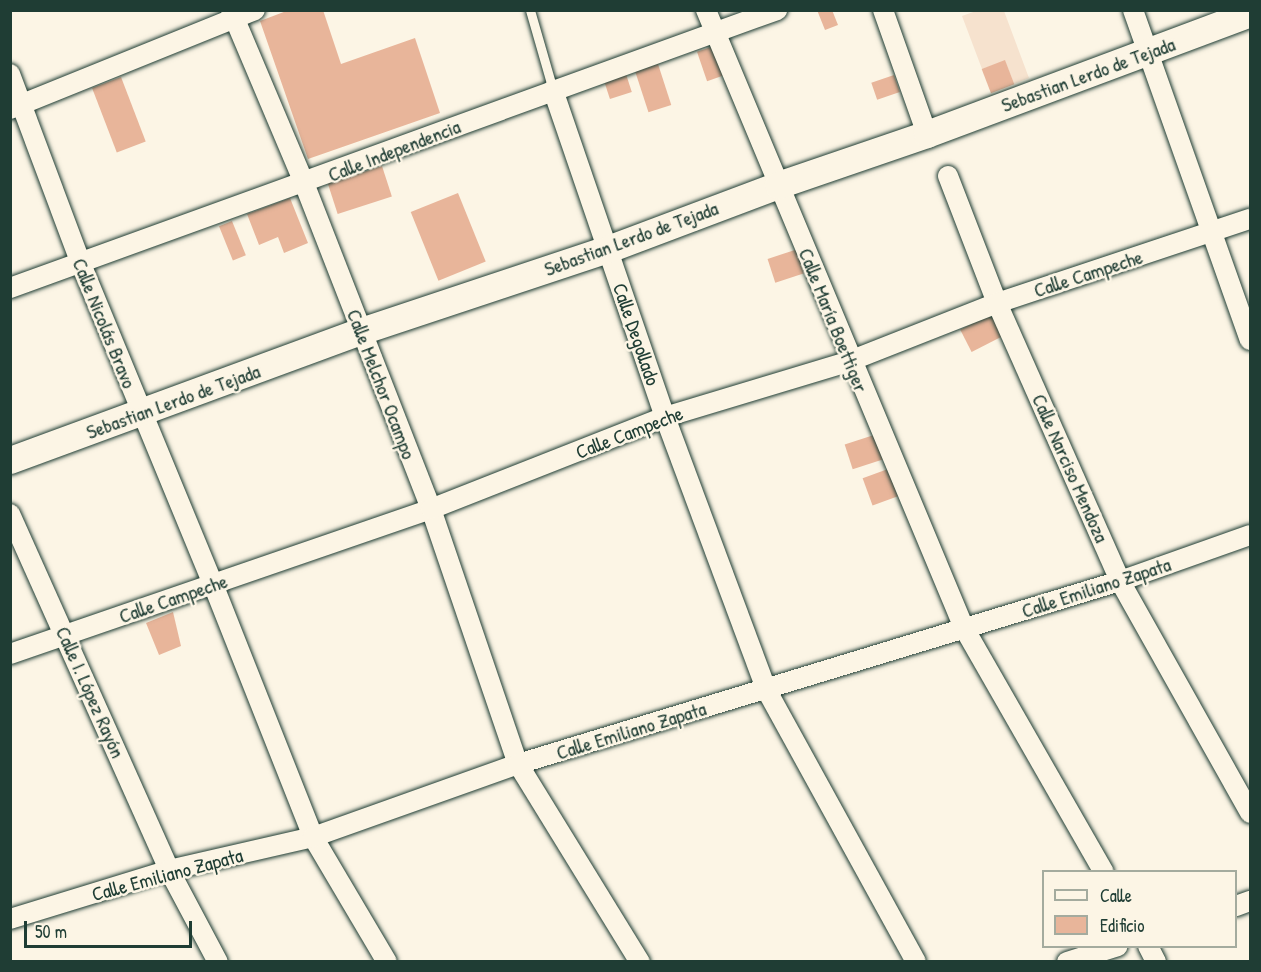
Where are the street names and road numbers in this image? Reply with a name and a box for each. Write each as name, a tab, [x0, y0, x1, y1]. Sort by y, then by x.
street label: Sebastian Lerdo de Tejada	[998, 31, 1178, 117]
street label: Calle Independencia	[324, 114, 464, 186]
street label: Sebastian Lerdo de Tejada	[541, 195, 721, 281]
street label: Calle María Boettiger	[794, 244, 874, 396]
street label: Calle Campeche	[1031, 244, 1145, 302]
street label: Calle Nicolás Bravo	[68, 254, 142, 392]
street label: Calle Degollado	[608, 280, 666, 388]
street label: Calle Melchor Ocampo	[342, 306, 422, 462]
street label: Sebastian Lerdo de Tejada	[83, 358, 263, 444]
street label: Calle Narciso Mendoza	[1028, 390, 1114, 546]
street label: Calle Campeche	[572, 401, 686, 463]
street label: Calle Emiliano Zapata	[1018, 552, 1174, 622]
street label: Calle Campeche	[116, 568, 230, 628]
street label: Calle I. López Rayón	[51, 623, 131, 761]
street label: Calle Emiliano Zapata	[553, 696, 709, 764]
street label: Calle Emiliano Zapata	[89, 842, 245, 906]

